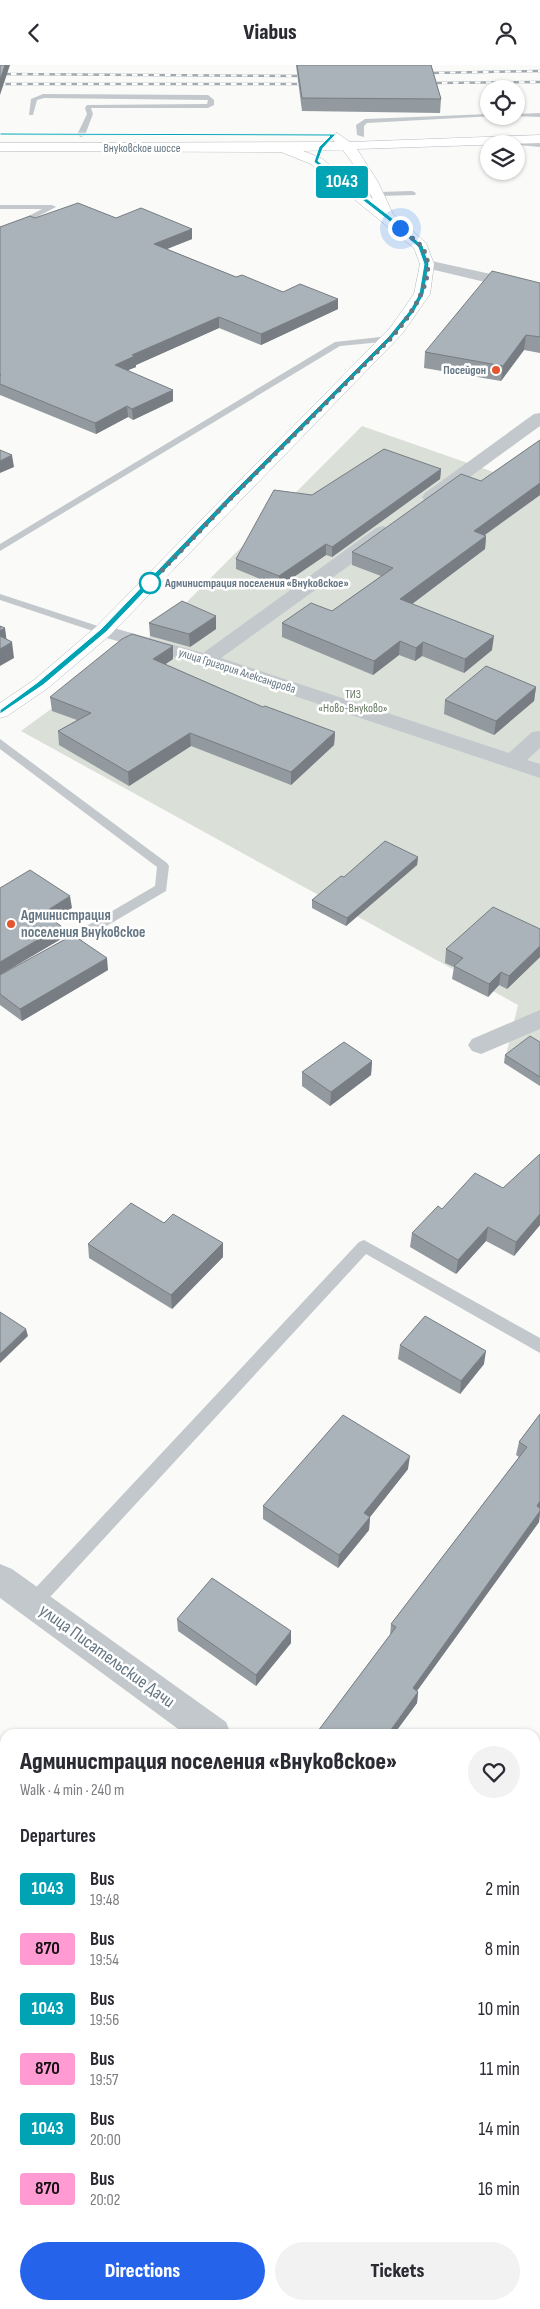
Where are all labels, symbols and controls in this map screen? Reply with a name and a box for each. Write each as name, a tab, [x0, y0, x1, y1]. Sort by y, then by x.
icon: back	[20, 19, 48, 47]
text: Viabus	[243, 19, 297, 46]
icon: person	[492, 19, 520, 47]
map controls	[480, 80, 525, 180]
button: locate	[480, 80, 525, 125]
button: layers	[480, 135, 525, 180]
street label: Внуковское шоссе	[103, 141, 181, 156]
line badge: 1043	[307, 166, 377, 198]
text: 1043	[326, 171, 358, 192]
your location	[388, 216, 413, 241]
place label: Посейдон	[443, 363, 486, 378]
marker: Посейдон	[490, 364, 502, 376]
marker: Администрация поселения «Внуковское»	[139, 572, 161, 594]
place label: Администрация поселения «Внуковское»	[164, 576, 349, 591]
street label: улица Григория Александрова	[177, 645, 298, 697]
park label: ТИЗ «Ново-Внуково»	[318, 687, 388, 716]
place label: Администрация поселения Внуковское	[20, 906, 145, 942]
marker: Администрация поселения Внуковское	[5, 918, 17, 930]
street label: улица Писательские Дачи	[35, 1600, 179, 1712]
button: heart	[468, 1746, 520, 1798]
text: Администрация поселения «Внуковское»	[20, 1747, 397, 1776]
text: Walk · 4 min · 240 m	[20, 1781, 124, 1800]
text: Departures	[20, 1825, 96, 1848]
text: Bus	[90, 1868, 115, 1891]
text: 1043	[31, 1878, 64, 1899]
text: 2 min	[485, 1878, 520, 1901]
text: 19:48	[90, 1891, 119, 1910]
text: Bus	[90, 1928, 115, 1951]
text: 870	[35, 1938, 60, 1959]
text: 8 min	[485, 1938, 520, 1961]
text: 19:54	[90, 1951, 119, 1970]
text: Bus	[90, 1988, 115, 2011]
text: 1043	[31, 1998, 64, 2019]
text: 10 min	[478, 1998, 520, 2021]
text: 19:56	[90, 2011, 119, 2030]
text: Bus	[90, 2048, 115, 2071]
text: 870	[35, 2058, 60, 2079]
text: 11 min	[480, 2058, 520, 2081]
text: 19:57	[90, 2071, 118, 2090]
text: Bus	[90, 2108, 115, 2131]
text: 1043	[31, 2118, 64, 2139]
text: 14 min	[479, 2118, 520, 2141]
text: 20:00	[90, 2131, 121, 2150]
text: Bus	[90, 2168, 115, 2191]
text: 870	[35, 2178, 60, 2199]
text: 16 min	[478, 2178, 520, 2201]
text: 20:02	[90, 2191, 120, 2210]
button: Directions	[20, 2242, 265, 2300]
button: Tickets	[275, 2242, 520, 2300]

